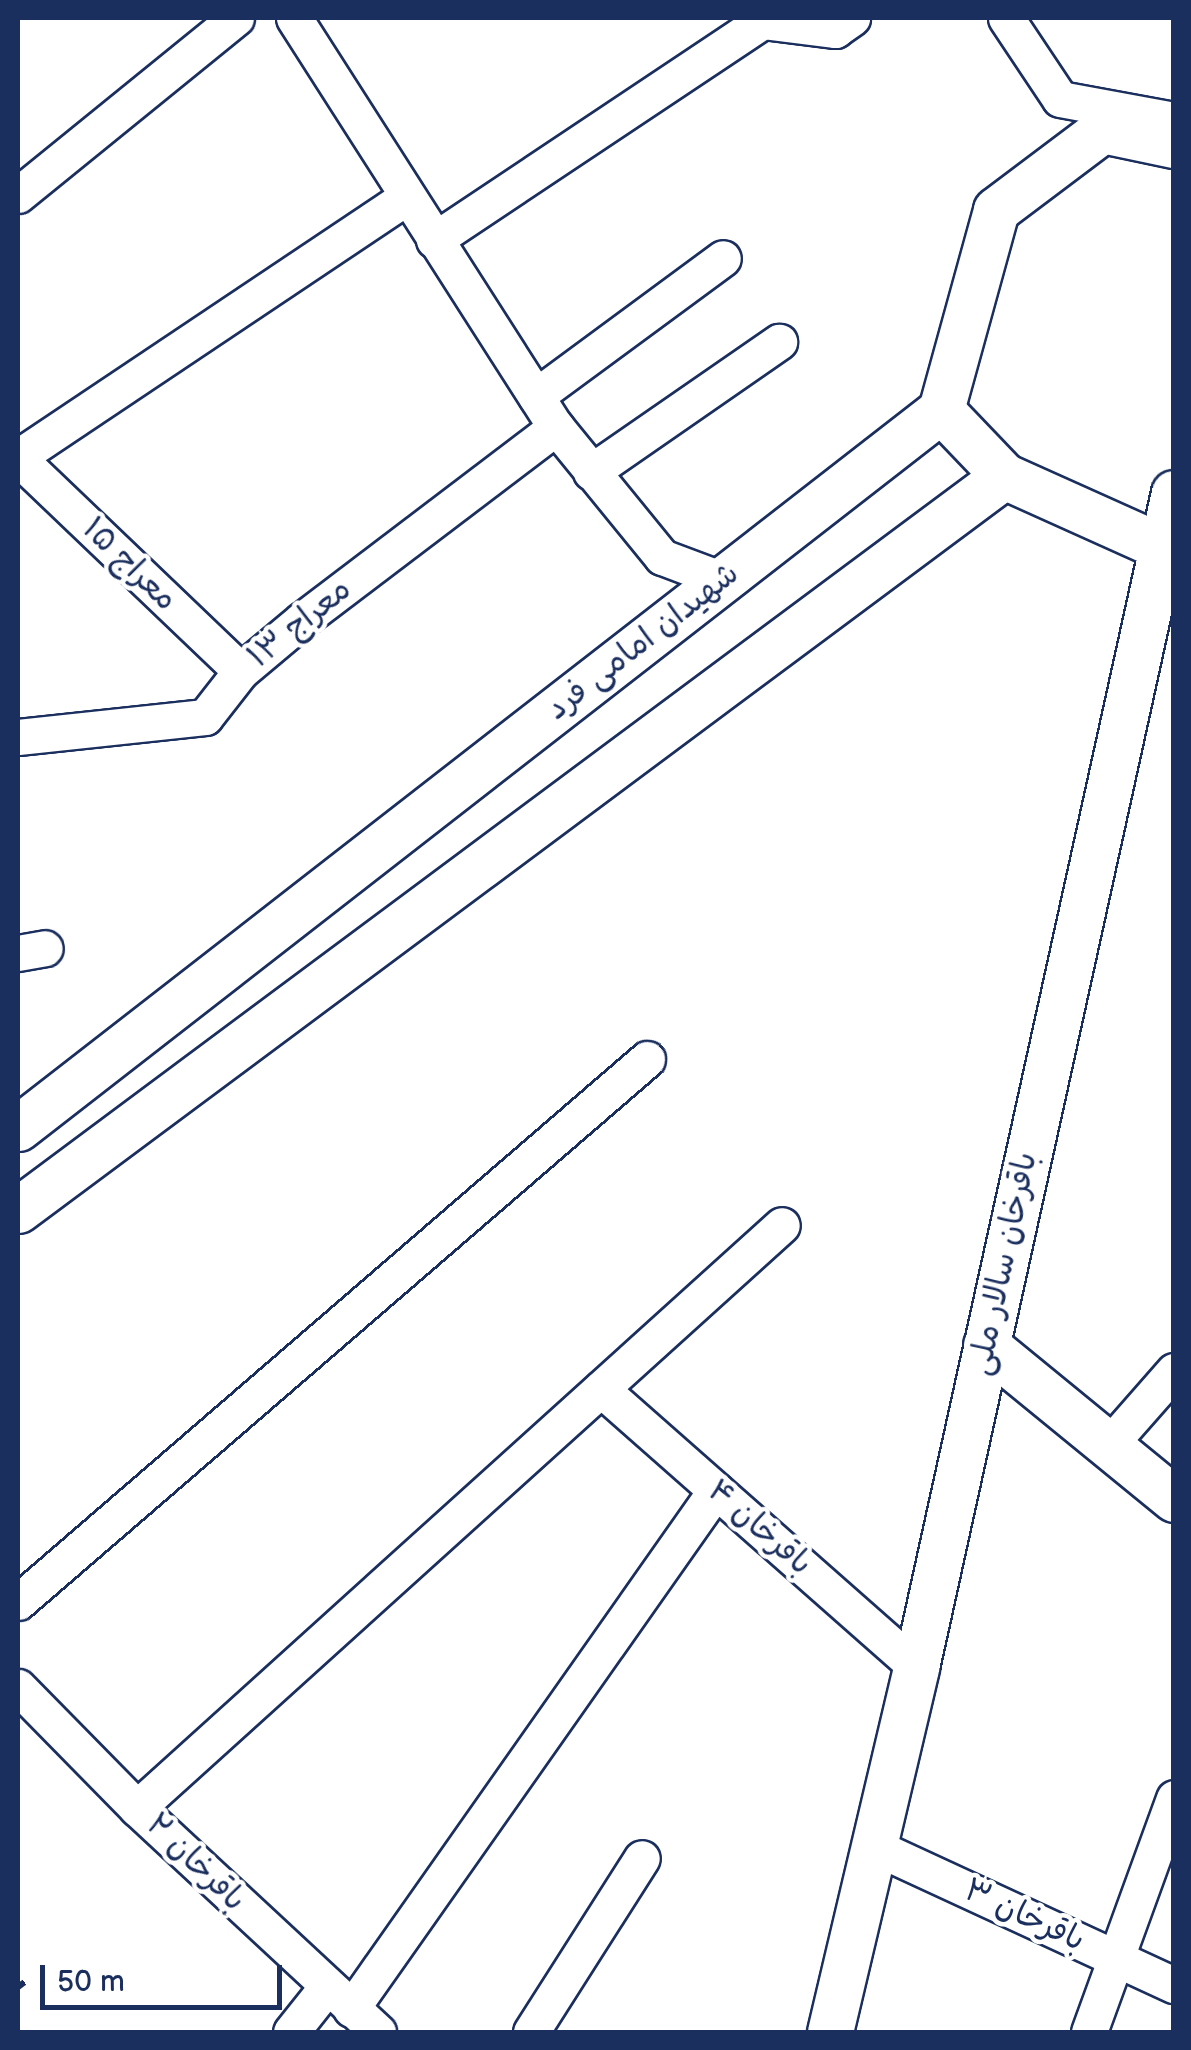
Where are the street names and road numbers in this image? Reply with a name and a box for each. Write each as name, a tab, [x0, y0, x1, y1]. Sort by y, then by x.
street label: معراج ۱۵	[73, 510, 185, 620]
street label: شهیدان امامی فرد	[539, 555, 747, 729]
street label: معراج ۱۳	[241, 571, 359, 677]
street label: باقرخان سالار ملی	[962, 1149, 1046, 1379]
street label: باقرخان ۴	[699, 1472, 819, 1584]
street label: باقرخان ۲	[137, 1806, 253, 1920]
street label: باقرخان ۳	[958, 1871, 1090, 1961]

